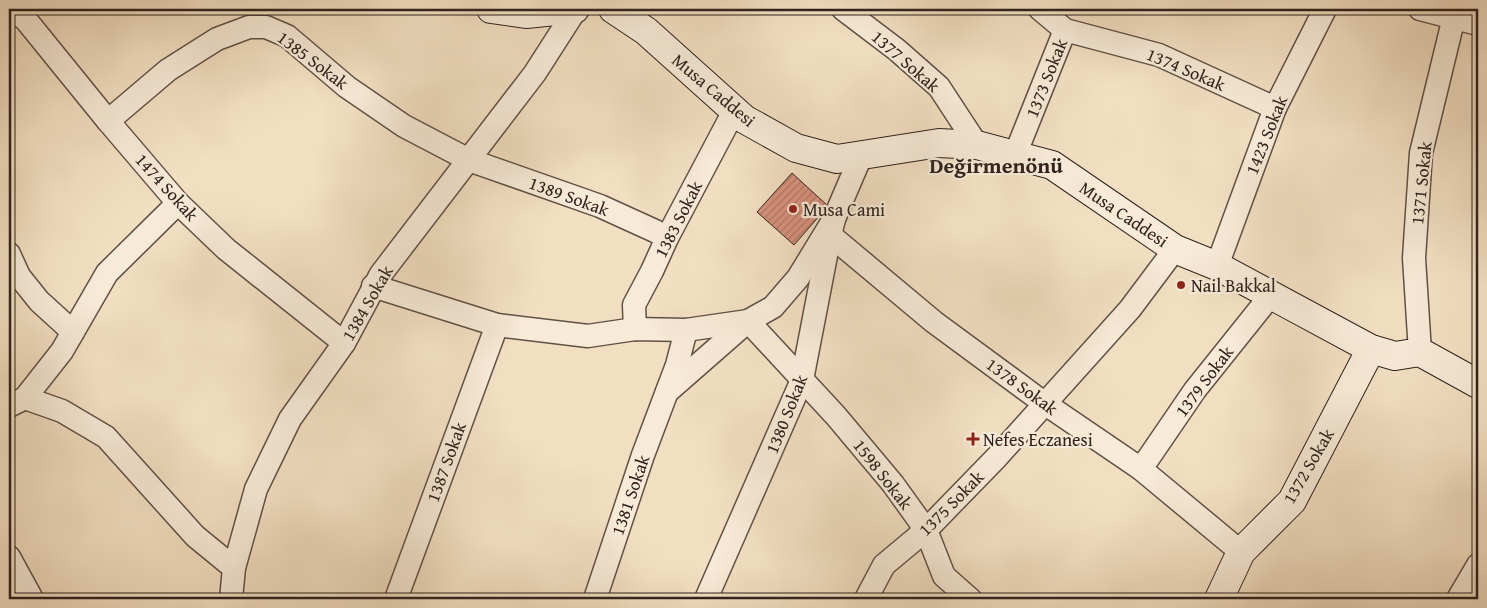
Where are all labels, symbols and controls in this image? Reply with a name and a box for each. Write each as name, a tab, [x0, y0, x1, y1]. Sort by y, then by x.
street label: 1377 Sokak	[866, 23, 947, 99]
street label: 1385 Sokak	[272, 24, 355, 96]
street label: 1373 Sokak	[1018, 33, 1074, 122]
street label: 1374 Sokak	[1142, 40, 1230, 98]
street label: Musa Caddesi	[666, 47, 762, 133]
street label: 1423 Sokak	[1238, 90, 1294, 179]
street label: 1371 Sokak	[1403, 139, 1439, 226]
street label: 1474 Sokak	[129, 147, 206, 228]
district label: Değirmenönü	[929, 149, 1063, 181]
street label: 1389 Sokak	[525, 169, 614, 223]
street label: Musa Caddesi	[1074, 174, 1174, 254]
street label: 1383 Sokak	[647, 175, 709, 262]
place label: Musa Cami	[803, 196, 885, 223]
marker: Musa Cami	[787, 203, 799, 215]
street label: 1384 Sokak	[334, 259, 400, 346]
place label: Nail Bakkal	[1191, 272, 1276, 299]
marker: Nail Bakkal	[1175, 279, 1187, 291]
street label: 1379 Sokak	[1168, 339, 1240, 422]
street label: 1378 Sokak	[980, 351, 1064, 422]
street label: 1380 Sokak	[758, 369, 814, 458]
street label: 1387 Sokak	[419, 417, 473, 506]
street label: 1372 Sokak	[1275, 422, 1341, 509]
place label: Nefes Eczanesi	[983, 426, 1093, 453]
street label: 1598 Sokak	[847, 433, 920, 516]
marker: Nefes Eczanesi	[967, 433, 979, 445]
street label: 1381 Sokak	[604, 450, 657, 539]
street label: 1375 Sokak	[912, 463, 991, 542]

